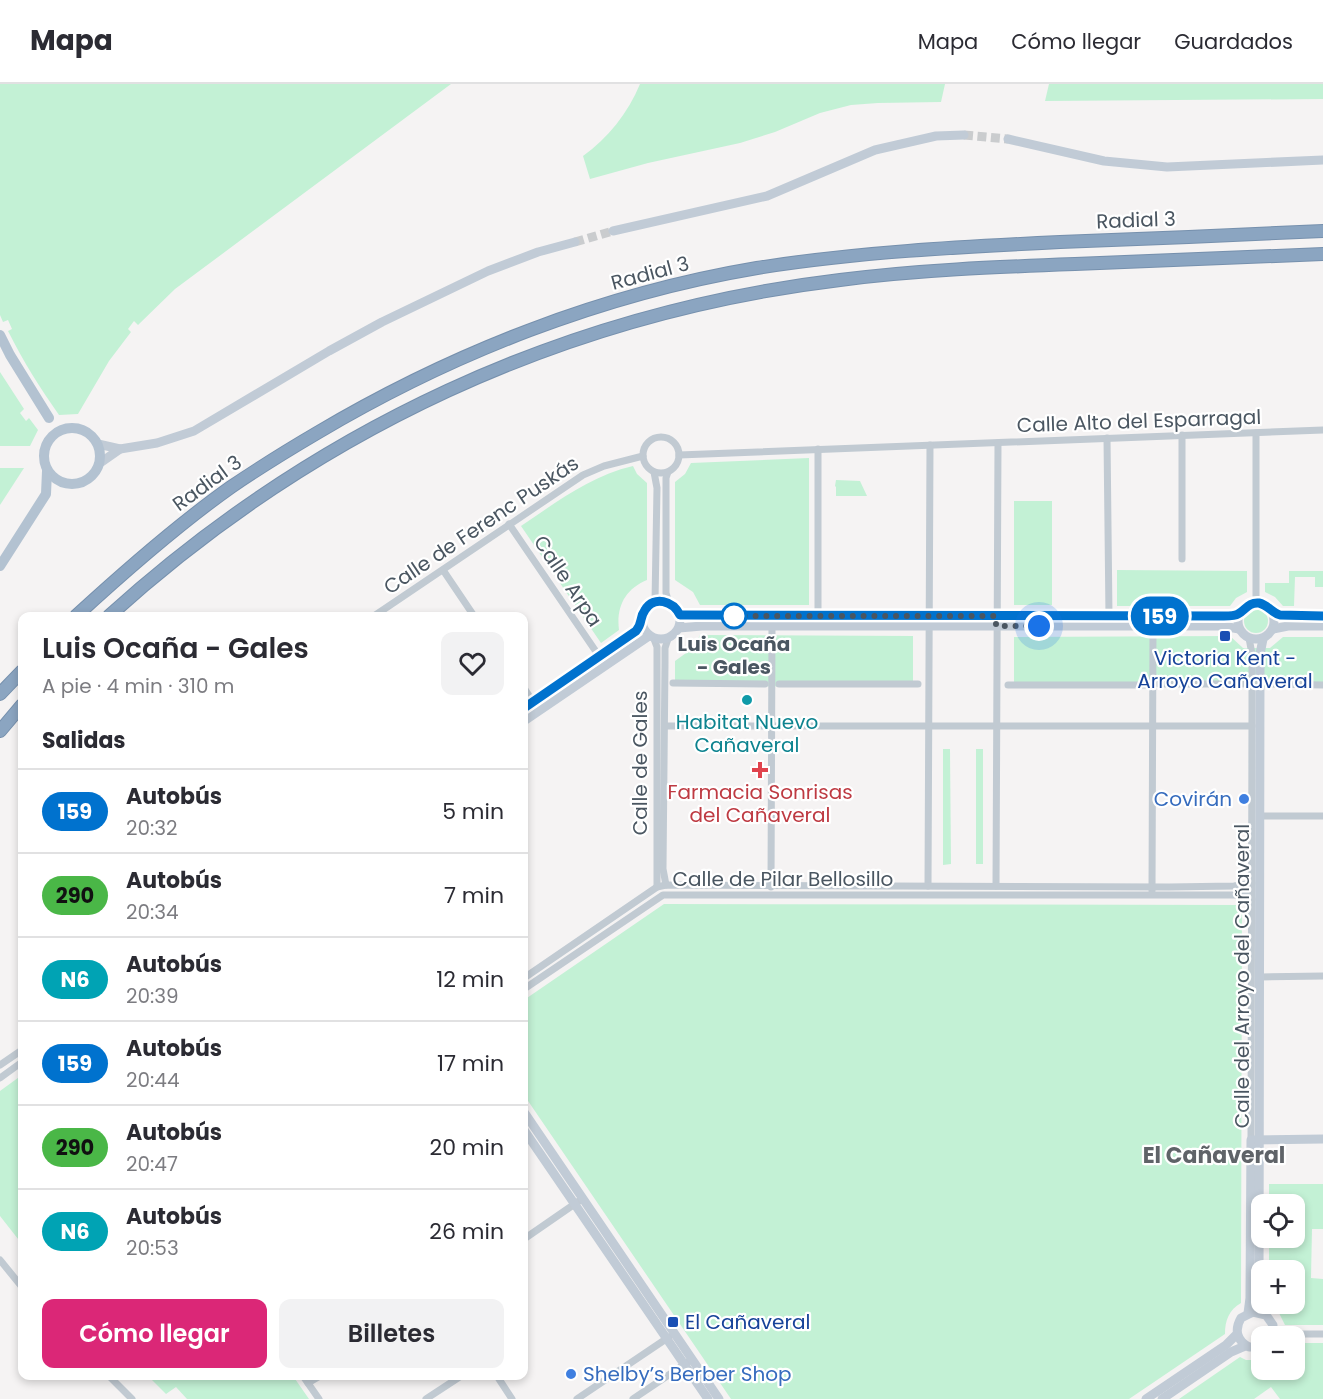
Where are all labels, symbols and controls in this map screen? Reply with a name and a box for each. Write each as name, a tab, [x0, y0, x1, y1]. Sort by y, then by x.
text: Mapa	[30, 21, 113, 60]
text: Mapa	[918, 27, 978, 56]
text: Cómo llegar	[1011, 27, 1141, 56]
text: Guardados	[1174, 27, 1293, 56]
street label: Radial 3	[1096, 205, 1176, 235]
street label: Radial 3	[608, 249, 692, 297]
street label: Calle Alto del Esparragal	[1016, 403, 1262, 439]
street label: Radial 3	[167, 448, 247, 518]
street label: Calle de Ferenc Puskás	[378, 449, 584, 601]
street label: Calle Arpa	[527, 530, 609, 632]
line badge: 159	[1126, 596, 1194, 636]
text: 159	[1143, 602, 1177, 631]
marker: Luis Ocaña - Gales	[721, 603, 747, 629]
your location	[1024, 611, 1054, 641]
text: Luis Ocaña - Gales	[42, 629, 309, 668]
marker: Victoria Kent - Arroyo Cañaveral	[1218, 629, 1232, 643]
place label: Luis Ocaña - Gales	[678, 630, 790, 681]
button: heart	[441, 632, 504, 695]
place label: Victoria Kent - Arroyo Cañaveral	[1137, 644, 1313, 695]
text: A pie · 4 min · 310 m	[42, 672, 234, 700]
street label: Calle de Gales	[626, 691, 654, 835]
marker: Habitat Nuevo Cañaveral	[740, 693, 754, 707]
place label: Habitat Nuevo Cañaveral	[676, 708, 818, 759]
text: Salidas	[42, 725, 126, 756]
marker: Farmacia Sonrisas del Cañaveral	[753, 763, 767, 777]
place label: Farmacia Sonrisas del Cañaveral	[667, 778, 853, 829]
text: Autobús	[126, 781, 222, 812]
place label: Covirán	[1154, 785, 1232, 813]
marker: Covirán	[1237, 792, 1251, 806]
text: 5 min	[442, 796, 504, 827]
text: 159	[58, 797, 92, 826]
text: 20:32	[126, 814, 178, 842]
street label: Calle del Arroyo del Cañaveral	[1228, 824, 1256, 1128]
text: Autobús	[126, 865, 222, 896]
street label: Calle de Pilar Bellosillo	[673, 865, 893, 893]
text: 7 min	[444, 880, 504, 911]
text: 290	[56, 881, 94, 910]
text: 20:34	[126, 898, 179, 926]
text: Autobús	[126, 949, 222, 980]
text: 12 min	[436, 964, 504, 995]
text: N6	[60, 965, 90, 994]
text: 20:39	[126, 982, 179, 1010]
text: Autobús	[126, 1033, 222, 1064]
text: 17 min	[437, 1048, 504, 1079]
text: 159	[58, 1049, 92, 1078]
text: 20:44	[126, 1066, 179, 1094]
text: Autobús	[126, 1117, 222, 1148]
text: 20 min	[430, 1132, 504, 1163]
text: 290	[56, 1133, 94, 1162]
district label: El Cañaveral	[1143, 1140, 1285, 1171]
text: 20:47	[126, 1150, 178, 1178]
map controls	[1251, 1194, 1305, 1380]
button: locate	[1251, 1194, 1305, 1248]
text: Autobús	[126, 1201, 222, 1232]
text: 26 min	[429, 1216, 504, 1247]
text: N6	[60, 1217, 90, 1246]
text: 20:53	[126, 1234, 179, 1262]
button: +	[1251, 1260, 1305, 1314]
button: Cómo llegar	[42, 1299, 267, 1368]
button: Billetes	[279, 1299, 504, 1368]
place label: El Cañaveral	[685, 1308, 810, 1336]
marker: El Cañaveral	[666, 1315, 680, 1329]
button: −	[1251, 1326, 1305, 1380]
place label: Shelby’s Berber Shop	[583, 1360, 792, 1388]
marker: Shelby’s Berber Shop	[564, 1367, 578, 1381]

